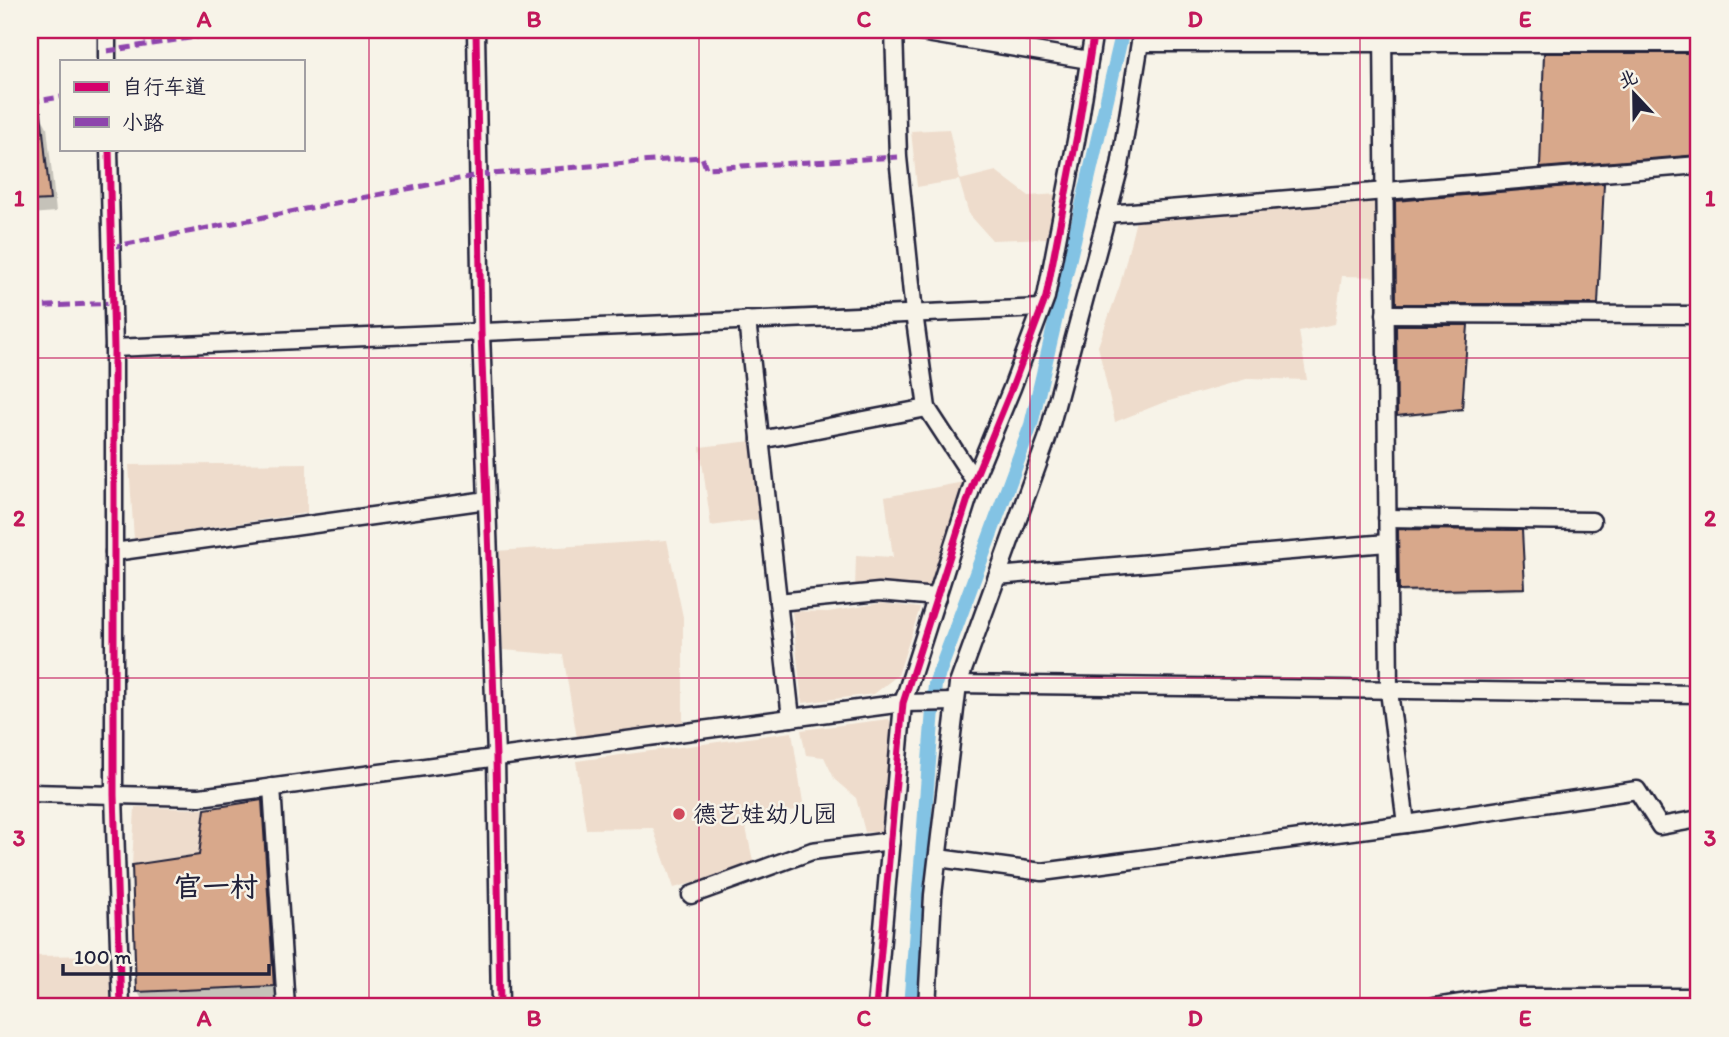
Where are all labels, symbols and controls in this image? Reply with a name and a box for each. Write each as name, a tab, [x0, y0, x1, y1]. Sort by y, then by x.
text: A	[196, 5, 212, 33]
text: B	[527, 5, 542, 33]
text: C	[857, 5, 872, 33]
text: D	[1187, 5, 1203, 33]
text: E	[1519, 5, 1532, 33]
legend	[60, 60, 304, 150]
north arrow	[1600, 60, 1670, 130]
text: 北	[1615, 64, 1641, 93]
text: 自行车道	[122, 74, 206, 99]
text: 小路	[122, 110, 164, 135]
text: 1	[14, 184, 25, 212]
text: 1	[1705, 184, 1716, 212]
text: 2	[13, 504, 26, 532]
text: 2	[1704, 504, 1717, 532]
place label: 德艺娃幼儿园	[693, 799, 837, 828]
marker: 德艺娃幼儿园	[671, 806, 687, 822]
text: 3	[13, 824, 26, 852]
text: 3	[1704, 824, 1717, 852]
district label: 官一村	[174, 869, 258, 903]
scale bar	[63, 932, 270, 976]
text: 100 m	[74, 944, 132, 969]
text: A	[196, 1004, 212, 1032]
text: B	[527, 1004, 542, 1032]
text: C	[857, 1004, 872, 1032]
text: D	[1187, 1004, 1203, 1032]
text: E	[1519, 1004, 1532, 1032]

